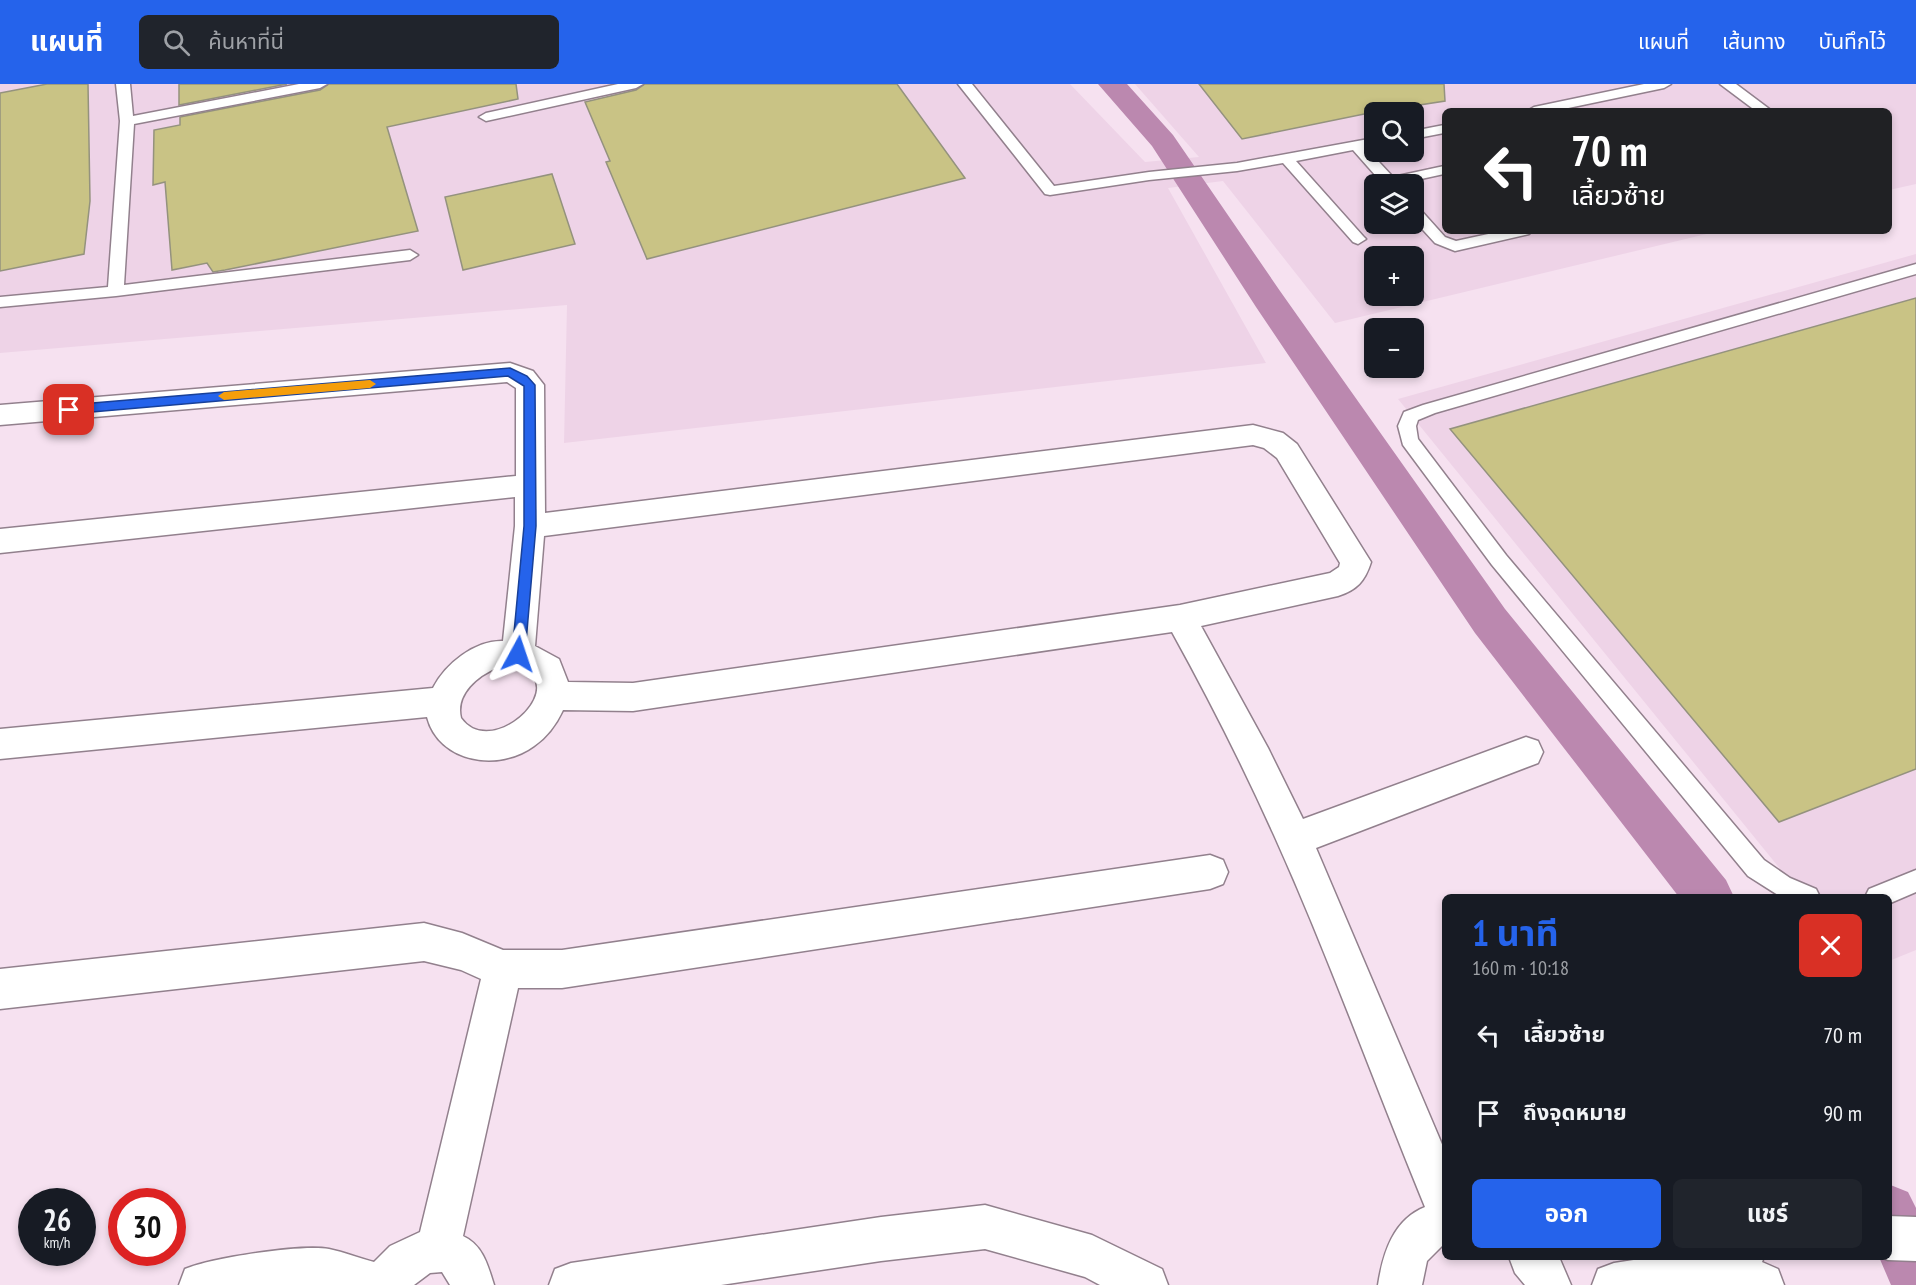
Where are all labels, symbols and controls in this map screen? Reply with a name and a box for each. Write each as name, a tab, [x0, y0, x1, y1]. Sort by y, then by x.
search box	[139, 15, 559, 69]
text: แผนที่	[30, 22, 103, 59]
icon: search	[160, 26, 193, 59]
text: ค้นหาที่นี่	[208, 27, 284, 55]
text: แผนที่	[1638, 28, 1689, 55]
text: เส้นทาง	[1722, 28, 1786, 55]
text: บันทึกไว้	[1819, 28, 1886, 55]
map controls	[1364, 102, 1424, 378]
button: search	[1364, 102, 1424, 162]
text: 70 m	[1571, 123, 1648, 178]
icon: left	[1472, 132, 1550, 210]
button: layers	[1364, 174, 1424, 234]
text: เลี้ยวซ้าย	[1571, 178, 1665, 212]
button: +	[1364, 246, 1424, 306]
button: −	[1364, 318, 1424, 378]
pin	[43, 384, 94, 435]
icon: arrive	[52, 393, 85, 426]
position arrow	[486, 622, 550, 686]
text: 1 นาที	[1472, 909, 1559, 956]
button: close	[1799, 914, 1862, 977]
text: 160 m · 10:18	[1472, 955, 1569, 981]
icon: left	[1472, 1019, 1505, 1052]
text: เลี้ยวซ้าย	[1523, 1020, 1605, 1048]
text: 70 m	[1823, 1021, 1862, 1049]
icon: arrive	[1472, 1097, 1505, 1130]
text: ถึงจุดหมาย	[1523, 1098, 1627, 1126]
text: 90 m	[1823, 1099, 1862, 1127]
button: ออก	[1472, 1179, 1661, 1248]
button: แชร์	[1673, 1179, 1862, 1248]
speed limit sign: 30	[108, 1188, 186, 1266]
text: 26	[43, 1200, 71, 1239]
text: km/h	[44, 1233, 70, 1252]

